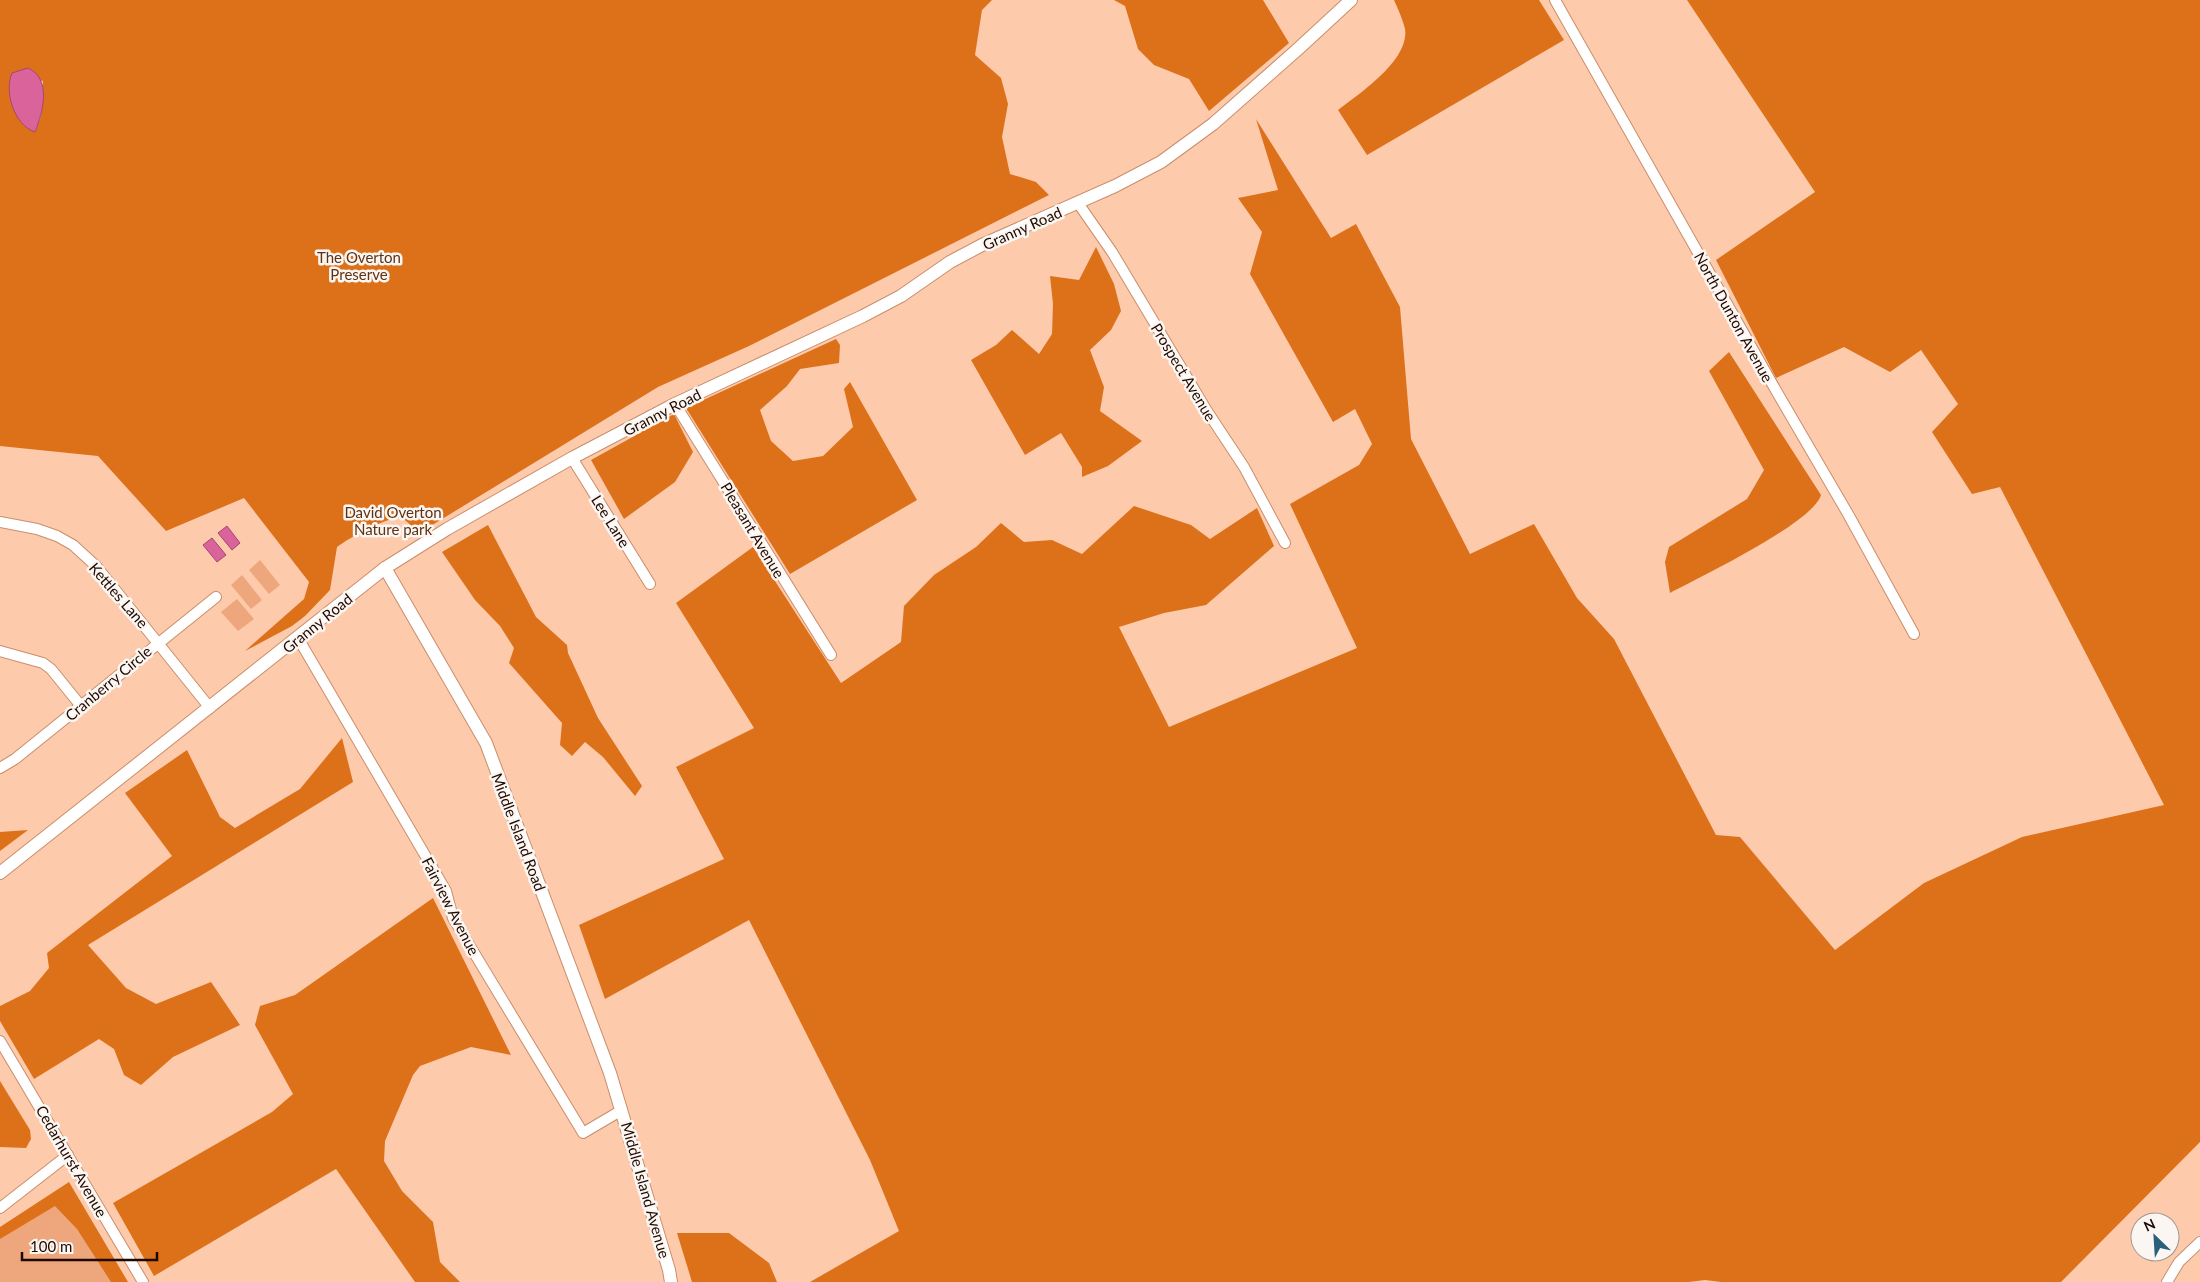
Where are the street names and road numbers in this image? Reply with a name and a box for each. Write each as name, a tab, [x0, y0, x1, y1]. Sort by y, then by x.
street label: Granny Road	[980, 203, 1064, 253]
street label: North Dunton Avenue	[1691, 249, 1777, 385]
street label: Prospect Avenue	[1148, 320, 1220, 424]
street label: Granny Road	[620, 385, 704, 439]
street label: Pleasant Avenue	[717, 479, 789, 581]
street label: Lee Lane	[588, 492, 634, 551]
street label: Kettles Lane	[86, 559, 152, 631]
street label: Granny Road	[278, 589, 356, 657]
street label: Cranberry Circle	[61, 642, 155, 724]
street label: Middle Island Road	[488, 770, 550, 894]
street label: Fairview Avenue	[419, 854, 483, 958]
street label: Cedarhurst Avenue	[33, 1102, 111, 1220]
street label: Middle Island Avenue	[618, 1120, 674, 1260]

